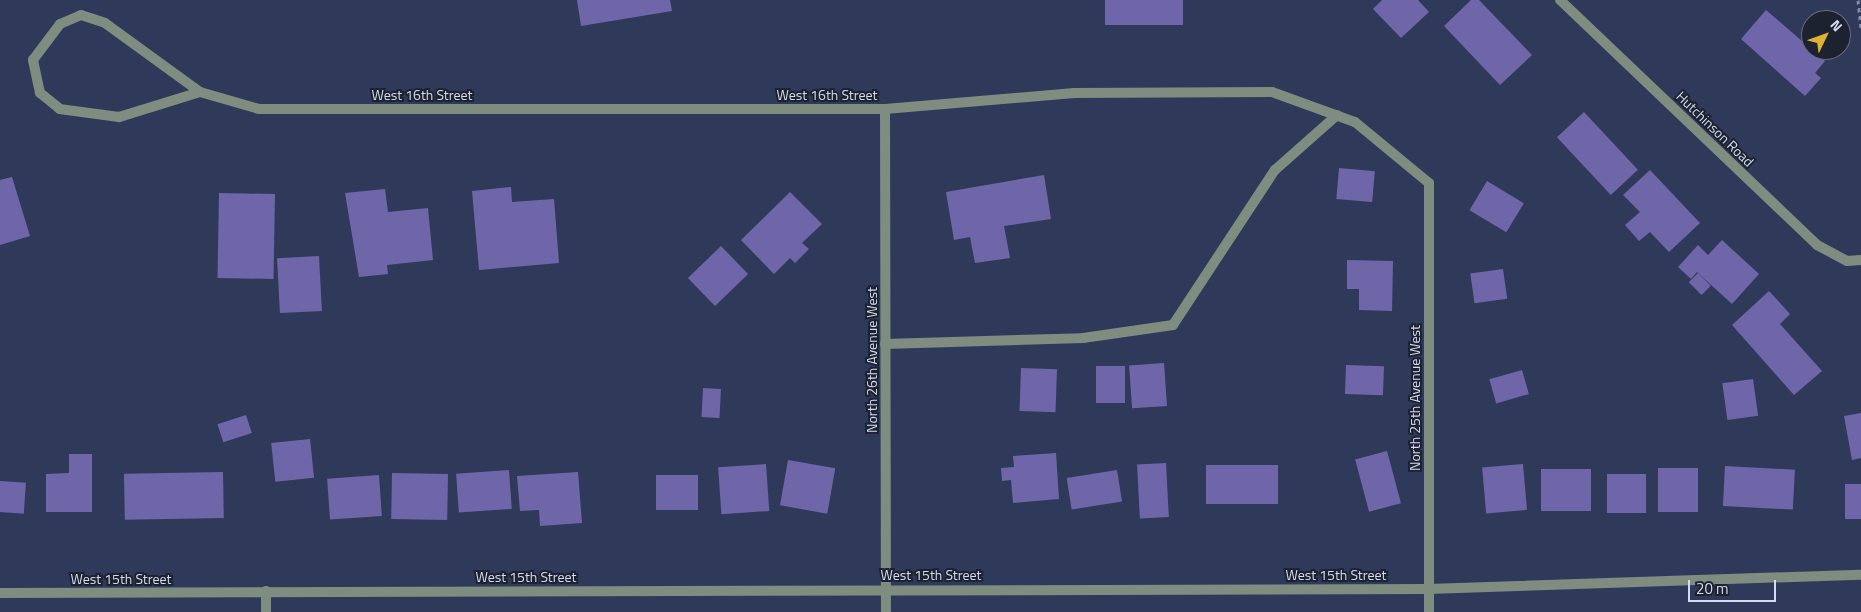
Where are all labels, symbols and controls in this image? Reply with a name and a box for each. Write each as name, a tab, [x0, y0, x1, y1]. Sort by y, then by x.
north arrow	[1801, 10, 1851, 60]
text: N	[1826, 15, 1848, 36]
street label: West 16th Street	[372, 87, 472, 103]
street label: West 16th Street	[777, 87, 877, 103]
street label: Hutchinson Road	[1673, 88, 1757, 170]
street label: North 26th Avenue West	[864, 287, 880, 433]
street label: North 25th Avenue West	[1407, 325, 1423, 471]
street label: West 15th Street	[881, 567, 981, 583]
street label: West 15th Street	[1286, 567, 1386, 583]
street label: West 15th Street	[476, 569, 576, 585]
scale bar	[1691, 570, 1778, 602]
street label: West 15th Street	[71, 571, 171, 587]
text: 20 m	[1696, 577, 1729, 600]

